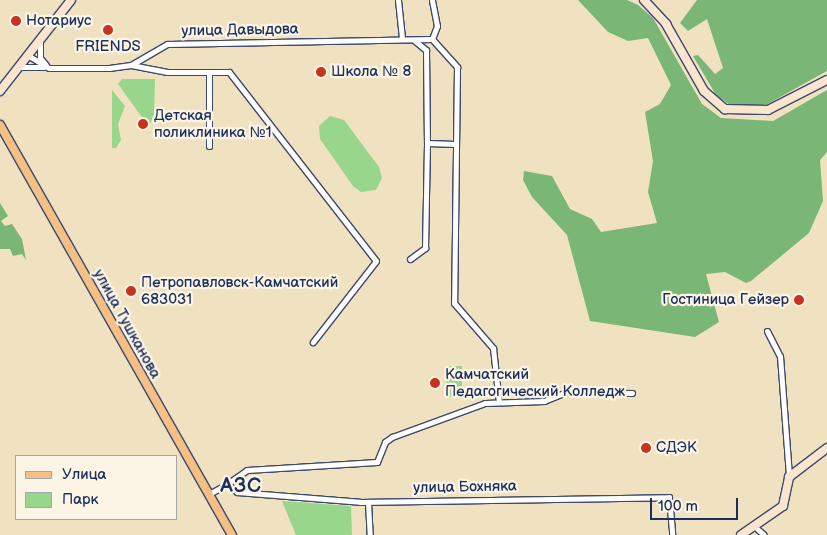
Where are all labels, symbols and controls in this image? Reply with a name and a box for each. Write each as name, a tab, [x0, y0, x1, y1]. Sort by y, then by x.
place label: Нотариус	[26, 12, 91, 30]
marker: Нотариус	[10, 15, 22, 27]
street label: улица Давыдова	[181, 20, 299, 40]
marker: FRIENDS	[102, 24, 114, 36]
place label: FRIENDS	[75, 38, 141, 56]
place label: Школа № 8	[331, 63, 411, 81]
marker: Школа № 8	[315, 66, 327, 78]
place label: Детская поликлиника №1	[154, 106, 272, 141]
marker: Детская поликлиника №1	[136, 117, 150, 131]
street label: улица Тушканова	[89, 266, 165, 382]
place label: Петропавловск-Камчатский 683031	[141, 273, 338, 308]
marker: Петропавловск-Камчатский 683031	[125, 285, 137, 297]
place label: Гостиница Гейзер	[662, 291, 789, 309]
marker: Гостиница Гейзер	[793, 294, 805, 306]
place label: Камчатский Педагогический Колледж	[445, 365, 625, 400]
marker: Камчатский Педагогический Колледж	[429, 377, 441, 389]
place label: СДЭК	[656, 439, 697, 457]
marker: СДЭК	[640, 442, 652, 454]
legend	[15, 455, 178, 520]
text: Улица	[62, 465, 106, 484]
district label: АЗС	[220, 474, 262, 498]
street label: улица Бохняка	[413, 477, 517, 497]
scale bar	[652, 488, 740, 520]
text: Парк	[62, 490, 99, 509]
text: 100 m	[658, 497, 698, 516]

